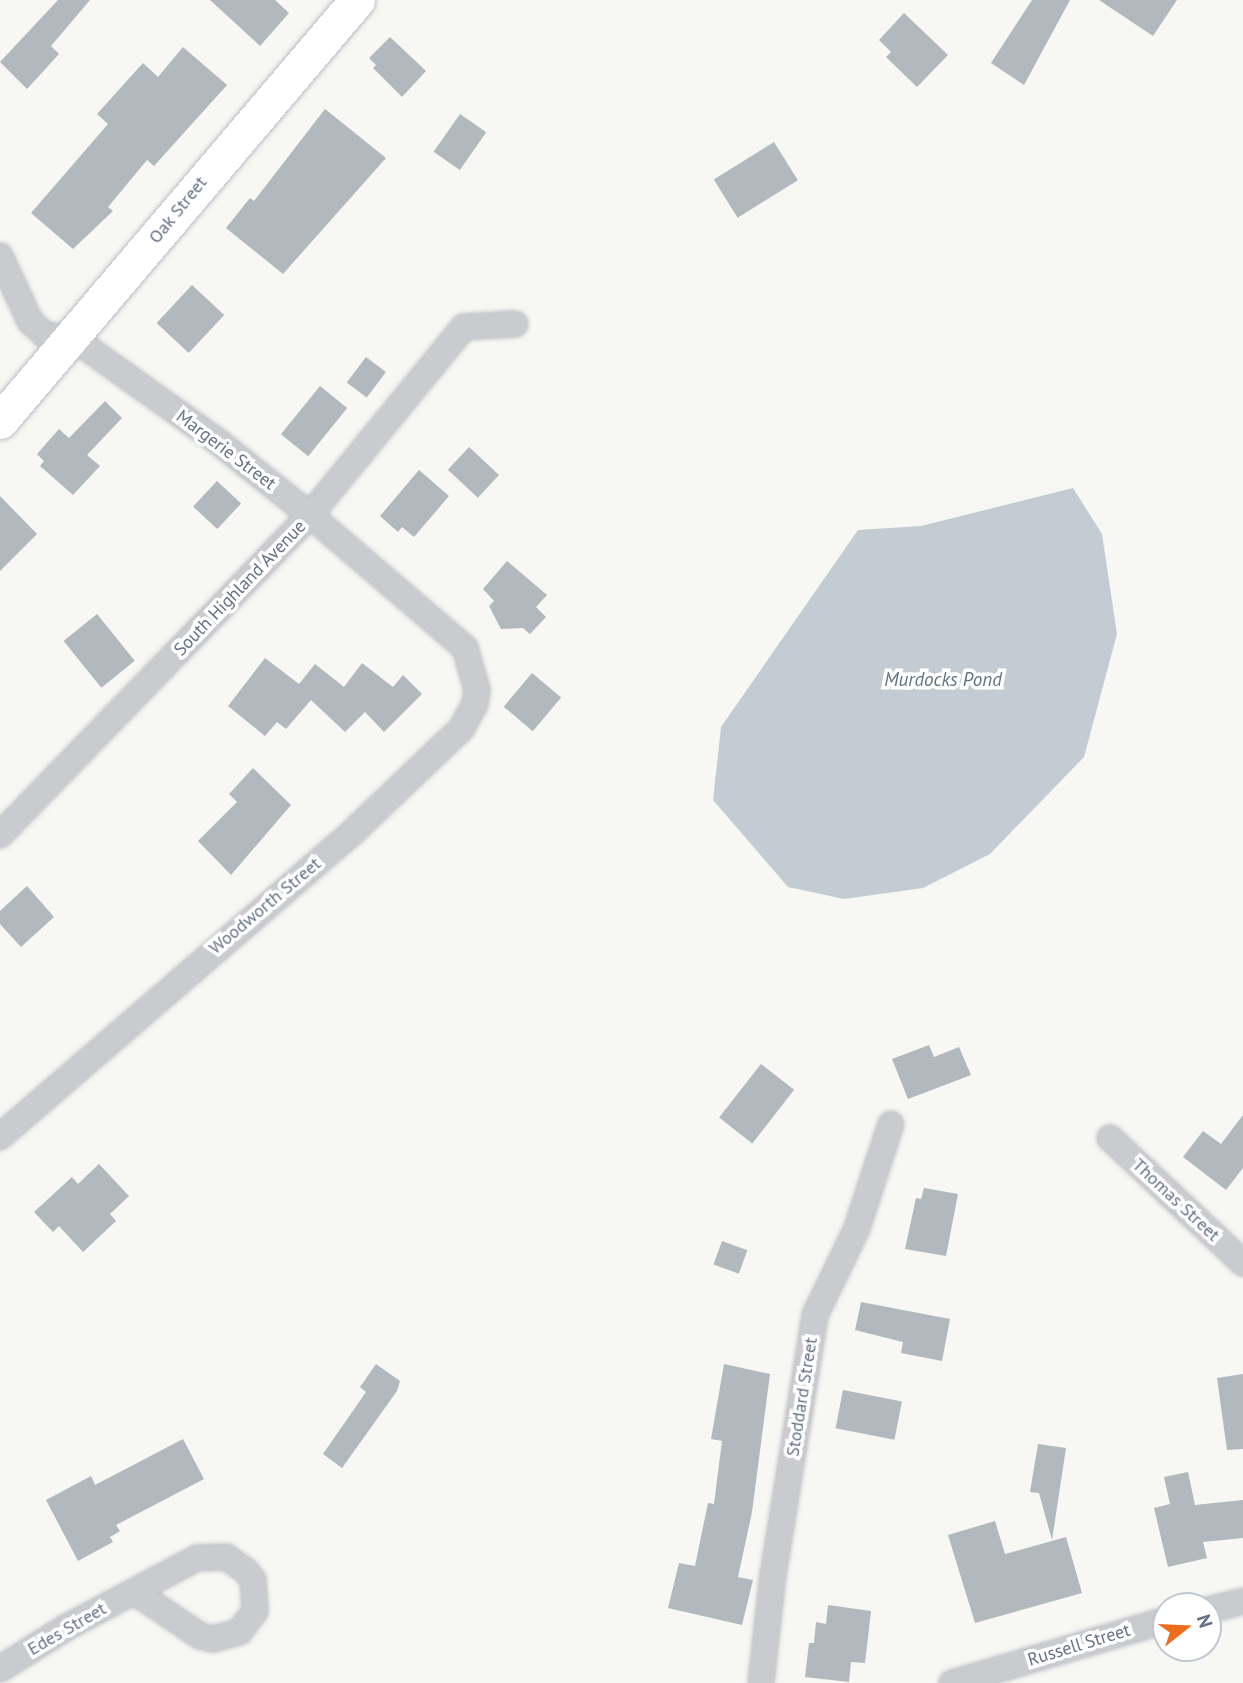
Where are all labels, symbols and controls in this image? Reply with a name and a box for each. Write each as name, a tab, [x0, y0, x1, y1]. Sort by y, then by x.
street label: Oak Street	[144, 172, 212, 248]
street label: Margerie Street	[172, 406, 280, 494]
street label: South Highland Avenue	[169, 515, 311, 661]
water label: Murdocks Pond	[884, 669, 1002, 691]
street label: Woodworth Street	[205, 853, 325, 959]
street label: Thomas Street	[1128, 1154, 1224, 1246]
street label: Stoddard Street	[782, 1336, 822, 1458]
north arrow	[1152, 1592, 1222, 1662]
street label: Edes Street	[24, 1598, 110, 1660]
text: N	[1192, 1611, 1218, 1631]
street label: Russell Street	[1025, 1619, 1133, 1671]

